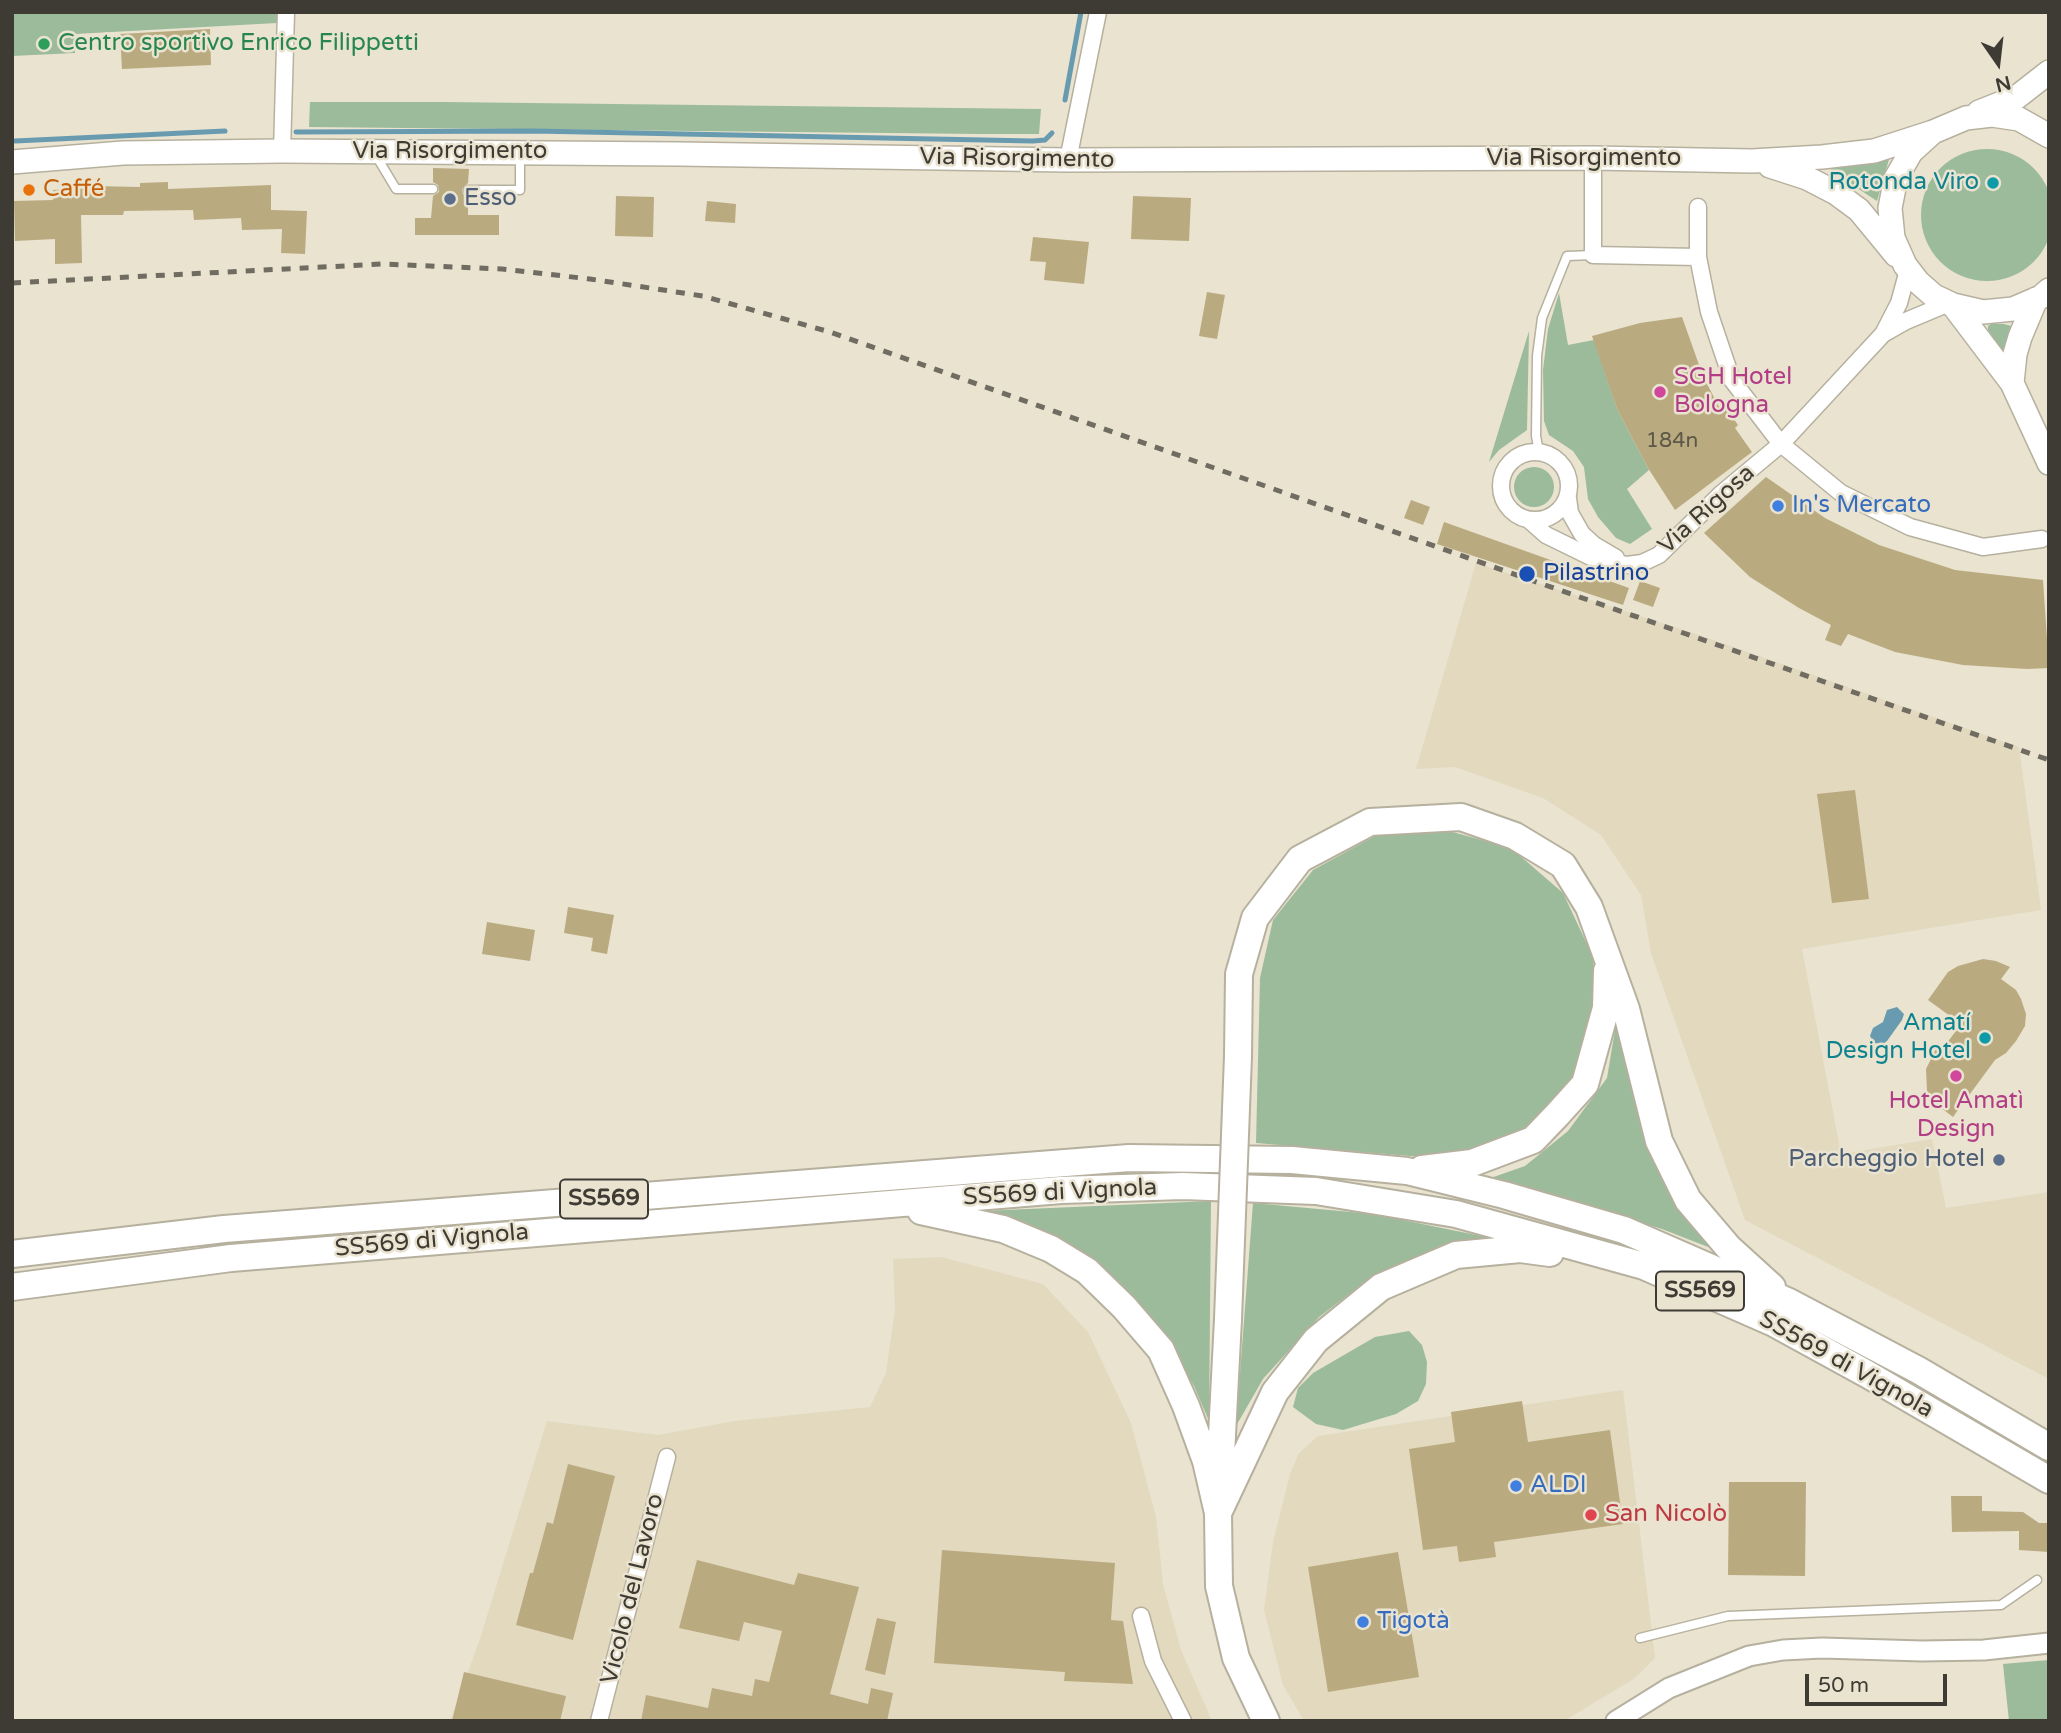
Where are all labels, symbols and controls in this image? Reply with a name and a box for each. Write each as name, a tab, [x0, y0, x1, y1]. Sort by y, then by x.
north arrow	[1963, 28, 2033, 98]
place label: Centro sportivo Enrico Filippetti	[58, 30, 419, 58]
marker: Centro sportivo Enrico Filippetti	[36, 36, 52, 52]
text: N	[1993, 71, 2013, 96]
street label: Via Risorgimento	[353, 138, 547, 166]
street label: Via Risorgimento	[919, 143, 1115, 175]
street label: Via Risorgimento	[1487, 145, 1681, 173]
place label: Rotonda Viro	[1829, 169, 1979, 197]
marker: Rotonda Viro	[1985, 175, 2001, 191]
place label: Caffé	[43, 176, 104, 204]
marker: Caffé	[21, 182, 37, 198]
place label: Esso	[464, 185, 517, 213]
marker: Esso	[442, 191, 458, 207]
place label: SGH Hotel Bologna	[1674, 364, 1792, 420]
marker: SGH Hotel Bologna	[1652, 384, 1668, 400]
house number: 184n	[1646, 428, 1698, 454]
street label: Via Rigosa	[1653, 459, 1761, 561]
place label: In's Mercato	[1792, 492, 1931, 520]
marker: In's Mercato	[1770, 498, 1786, 514]
place label: Pilastrino	[1543, 560, 1649, 588]
marker: Pilastrino	[1517, 564, 1537, 584]
place label: Amatí Design Hotel	[1826, 1010, 1971, 1066]
marker: Amatí Design Hotel	[1977, 1030, 1993, 1046]
marker: Hotel Amatì Design	[1948, 1068, 1964, 1084]
place label: Hotel Amatì Design	[1888, 1088, 2024, 1144]
place label: Parcheggio Hotel	[1788, 1146, 1985, 1174]
marker: Parcheggio Hotel	[1991, 1152, 2007, 1168]
street label: SS569 di Vignola	[962, 1174, 1158, 1212]
road number: SS569	[560, 1180, 648, 1218]
street label: SS569 di Vignola	[334, 1218, 530, 1264]
road number: SS569	[1656, 1272, 1744, 1310]
street label: SS569 di Vignola	[1754, 1305, 1938, 1425]
place label: ALDI	[1530, 1472, 1587, 1500]
marker: ALDI	[1508, 1478, 1524, 1494]
street label: Vicolo del Lavoro	[595, 1491, 671, 1687]
place label: San Nicolò	[1605, 1501, 1727, 1529]
marker: San Nicolò	[1583, 1507, 1599, 1523]
place label: Tigotà	[1377, 1608, 1450, 1636]
marker: Tigotà	[1355, 1614, 1371, 1630]
scale bar	[1809, 1660, 1951, 1704]
text: 50 m	[1818, 1673, 1869, 1698]

